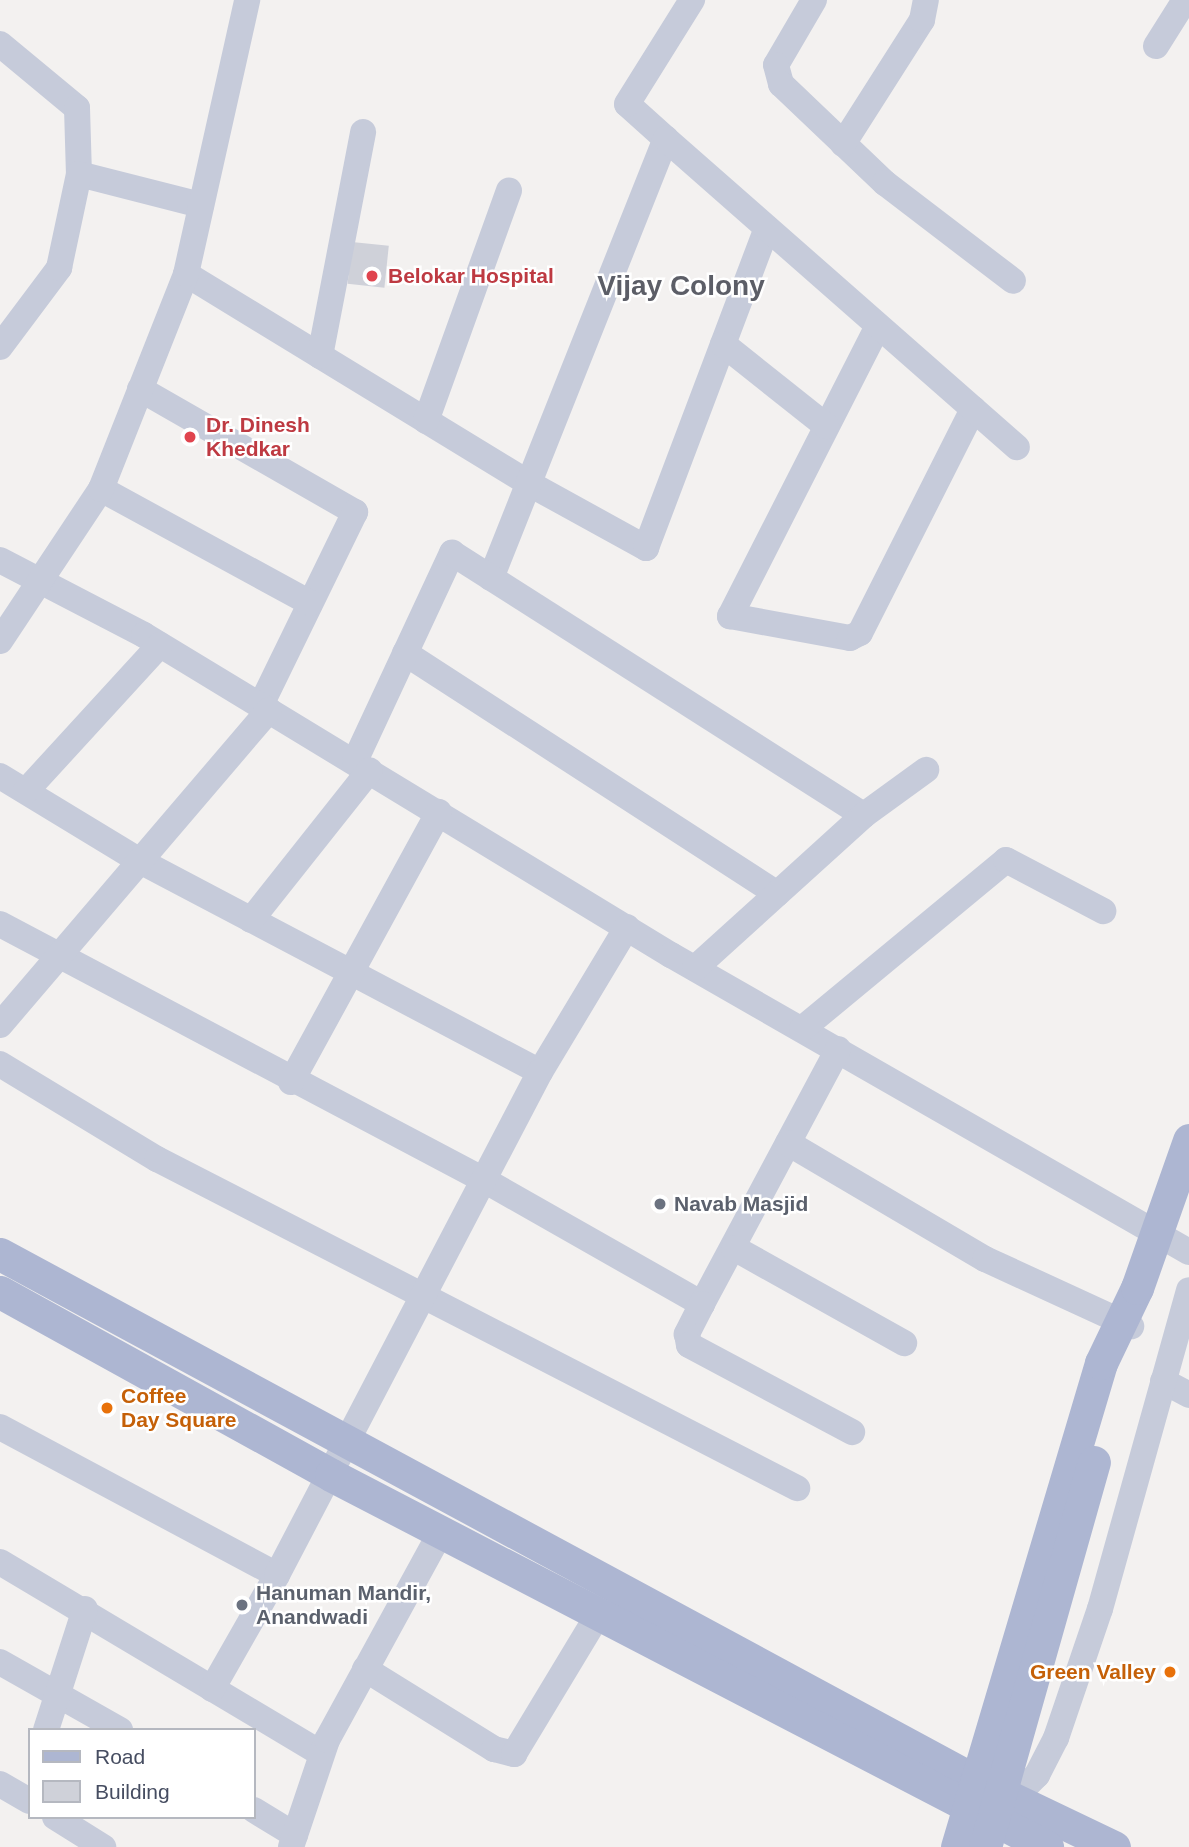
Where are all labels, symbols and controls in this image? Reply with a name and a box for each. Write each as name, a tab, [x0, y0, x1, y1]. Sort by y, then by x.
place label: Belokar Hospital	[388, 263, 554, 289]
marker: Belokar Hospital	[362, 266, 382, 286]
district label: Vijay Colony	[597, 269, 765, 303]
place label: Dr. Dinesh Khedkar	[206, 412, 310, 462]
marker: Dr. Dinesh Khedkar	[180, 427, 200, 447]
place label: Navab Masjid	[674, 1191, 808, 1217]
marker: Navab Masjid	[652, 1196, 668, 1212]
place label: Coffee Day Square	[121, 1383, 237, 1433]
marker: Coffee Day Square	[99, 1400, 115, 1416]
place label: Hanuman Mandir, Anandwadi	[256, 1580, 431, 1630]
marker: Hanuman Mandir, Anandwadi	[234, 1597, 250, 1613]
place label: Green Valley	[1030, 1659, 1156, 1685]
marker: Green Valley	[1162, 1664, 1178, 1680]
legend	[28, 1728, 256, 1819]
text: Road	[95, 1745, 145, 1768]
text: Building	[95, 1780, 170, 1803]

